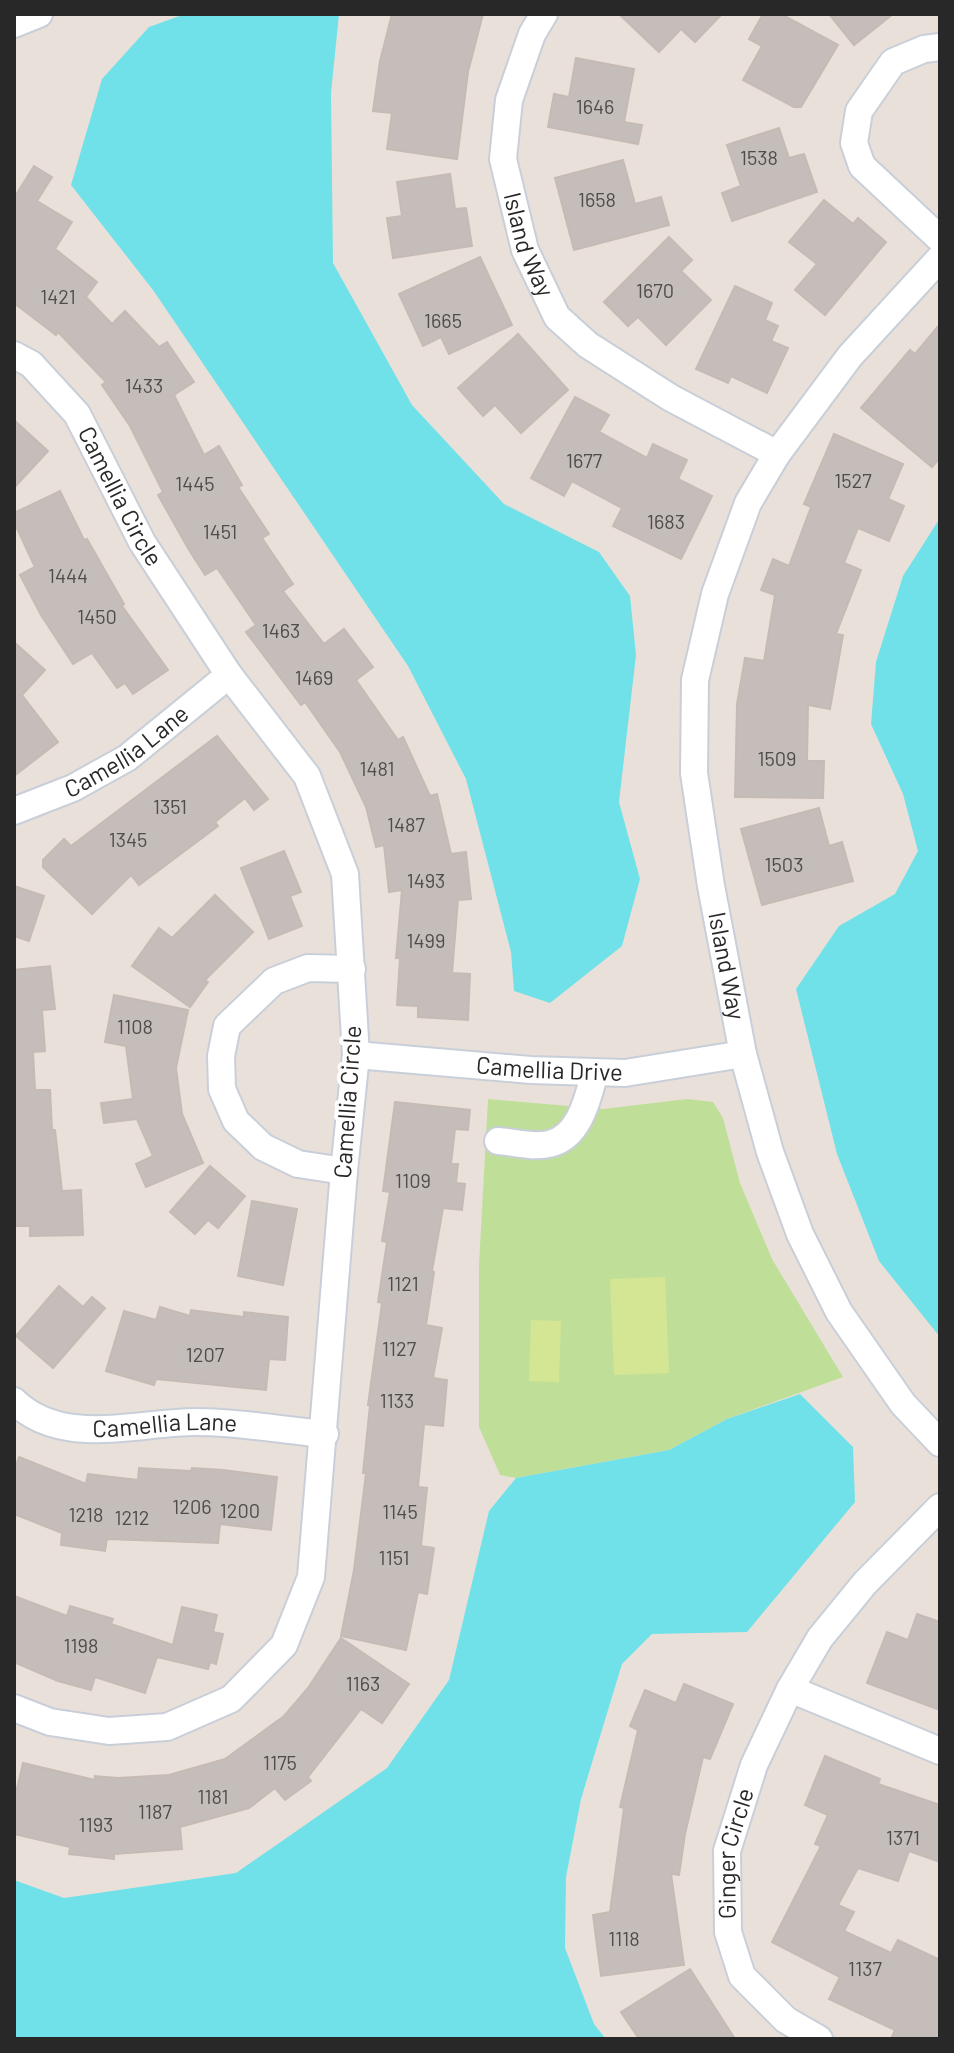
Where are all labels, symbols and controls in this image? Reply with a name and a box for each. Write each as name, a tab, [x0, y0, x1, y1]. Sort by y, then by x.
house number: 1646	[576, 94, 614, 118]
house number: 1538	[740, 145, 778, 169]
house number: 1658	[578, 187, 616, 211]
street label: Island Way	[499, 189, 561, 301]
house number: 1670	[636, 278, 674, 302]
house number: 1421	[40, 284, 76, 308]
house number: 1665	[424, 308, 462, 332]
house number: 1433	[125, 373, 163, 397]
street label: Camellia Circle	[73, 421, 170, 571]
house number: 1677	[566, 448, 603, 472]
house number: 1527	[834, 468, 872, 492]
house number: 1445	[175, 471, 215, 495]
house number: 1683	[647, 509, 685, 533]
house number: 1451	[203, 519, 237, 543]
house number: 1444	[48, 563, 88, 587]
house number: 1450	[77, 604, 117, 628]
house number: 1463	[262, 618, 300, 642]
house number: 1469	[295, 665, 333, 689]
street label: Camellia Lane	[60, 698, 194, 803]
house number: 1509	[758, 746, 797, 770]
house number: 1481	[360, 756, 394, 780]
house number: 1351	[153, 794, 187, 818]
house number: 1487	[387, 812, 425, 836]
house number: 1345	[109, 827, 147, 851]
house number: 1503	[765, 852, 803, 876]
house number: 1493	[407, 868, 445, 892]
street label: Island Way	[703, 909, 752, 1022]
house number: 1499	[407, 928, 445, 952]
house number: 1108	[117, 1014, 153, 1038]
street label: Camellia Circle	[327, 1024, 366, 1179]
street label: Camellia Drive	[475, 1049, 623, 1086]
house number: 1109	[395, 1168, 431, 1192]
house number: 1121	[387, 1271, 419, 1295]
house number: 1127	[382, 1336, 417, 1360]
house number: 1207	[186, 1342, 225, 1366]
house number: 1133	[380, 1388, 414, 1412]
street label: Camellia Lane	[92, 1406, 238, 1442]
house number: 1206	[172, 1494, 212, 1518]
house number: 1200	[220, 1498, 260, 1522]
house number: 1145	[382, 1499, 418, 1523]
house number: 1218	[69, 1502, 103, 1526]
house number: 1212	[114, 1505, 150, 1529]
house number: 1151	[379, 1545, 409, 1569]
house number: 1198	[64, 1633, 98, 1657]
house number: 1163	[346, 1671, 380, 1695]
house number: 1175	[263, 1750, 297, 1774]
house number: 1181	[198, 1784, 228, 1808]
street label: Ginger Circle	[711, 1784, 759, 1919]
house number: 1187	[138, 1799, 173, 1823]
house number: 1193	[79, 1812, 113, 1836]
house number: 1371	[886, 1825, 920, 1849]
house number: 1118	[608, 1926, 640, 1950]
house number: 1137	[848, 1956, 882, 1980]

